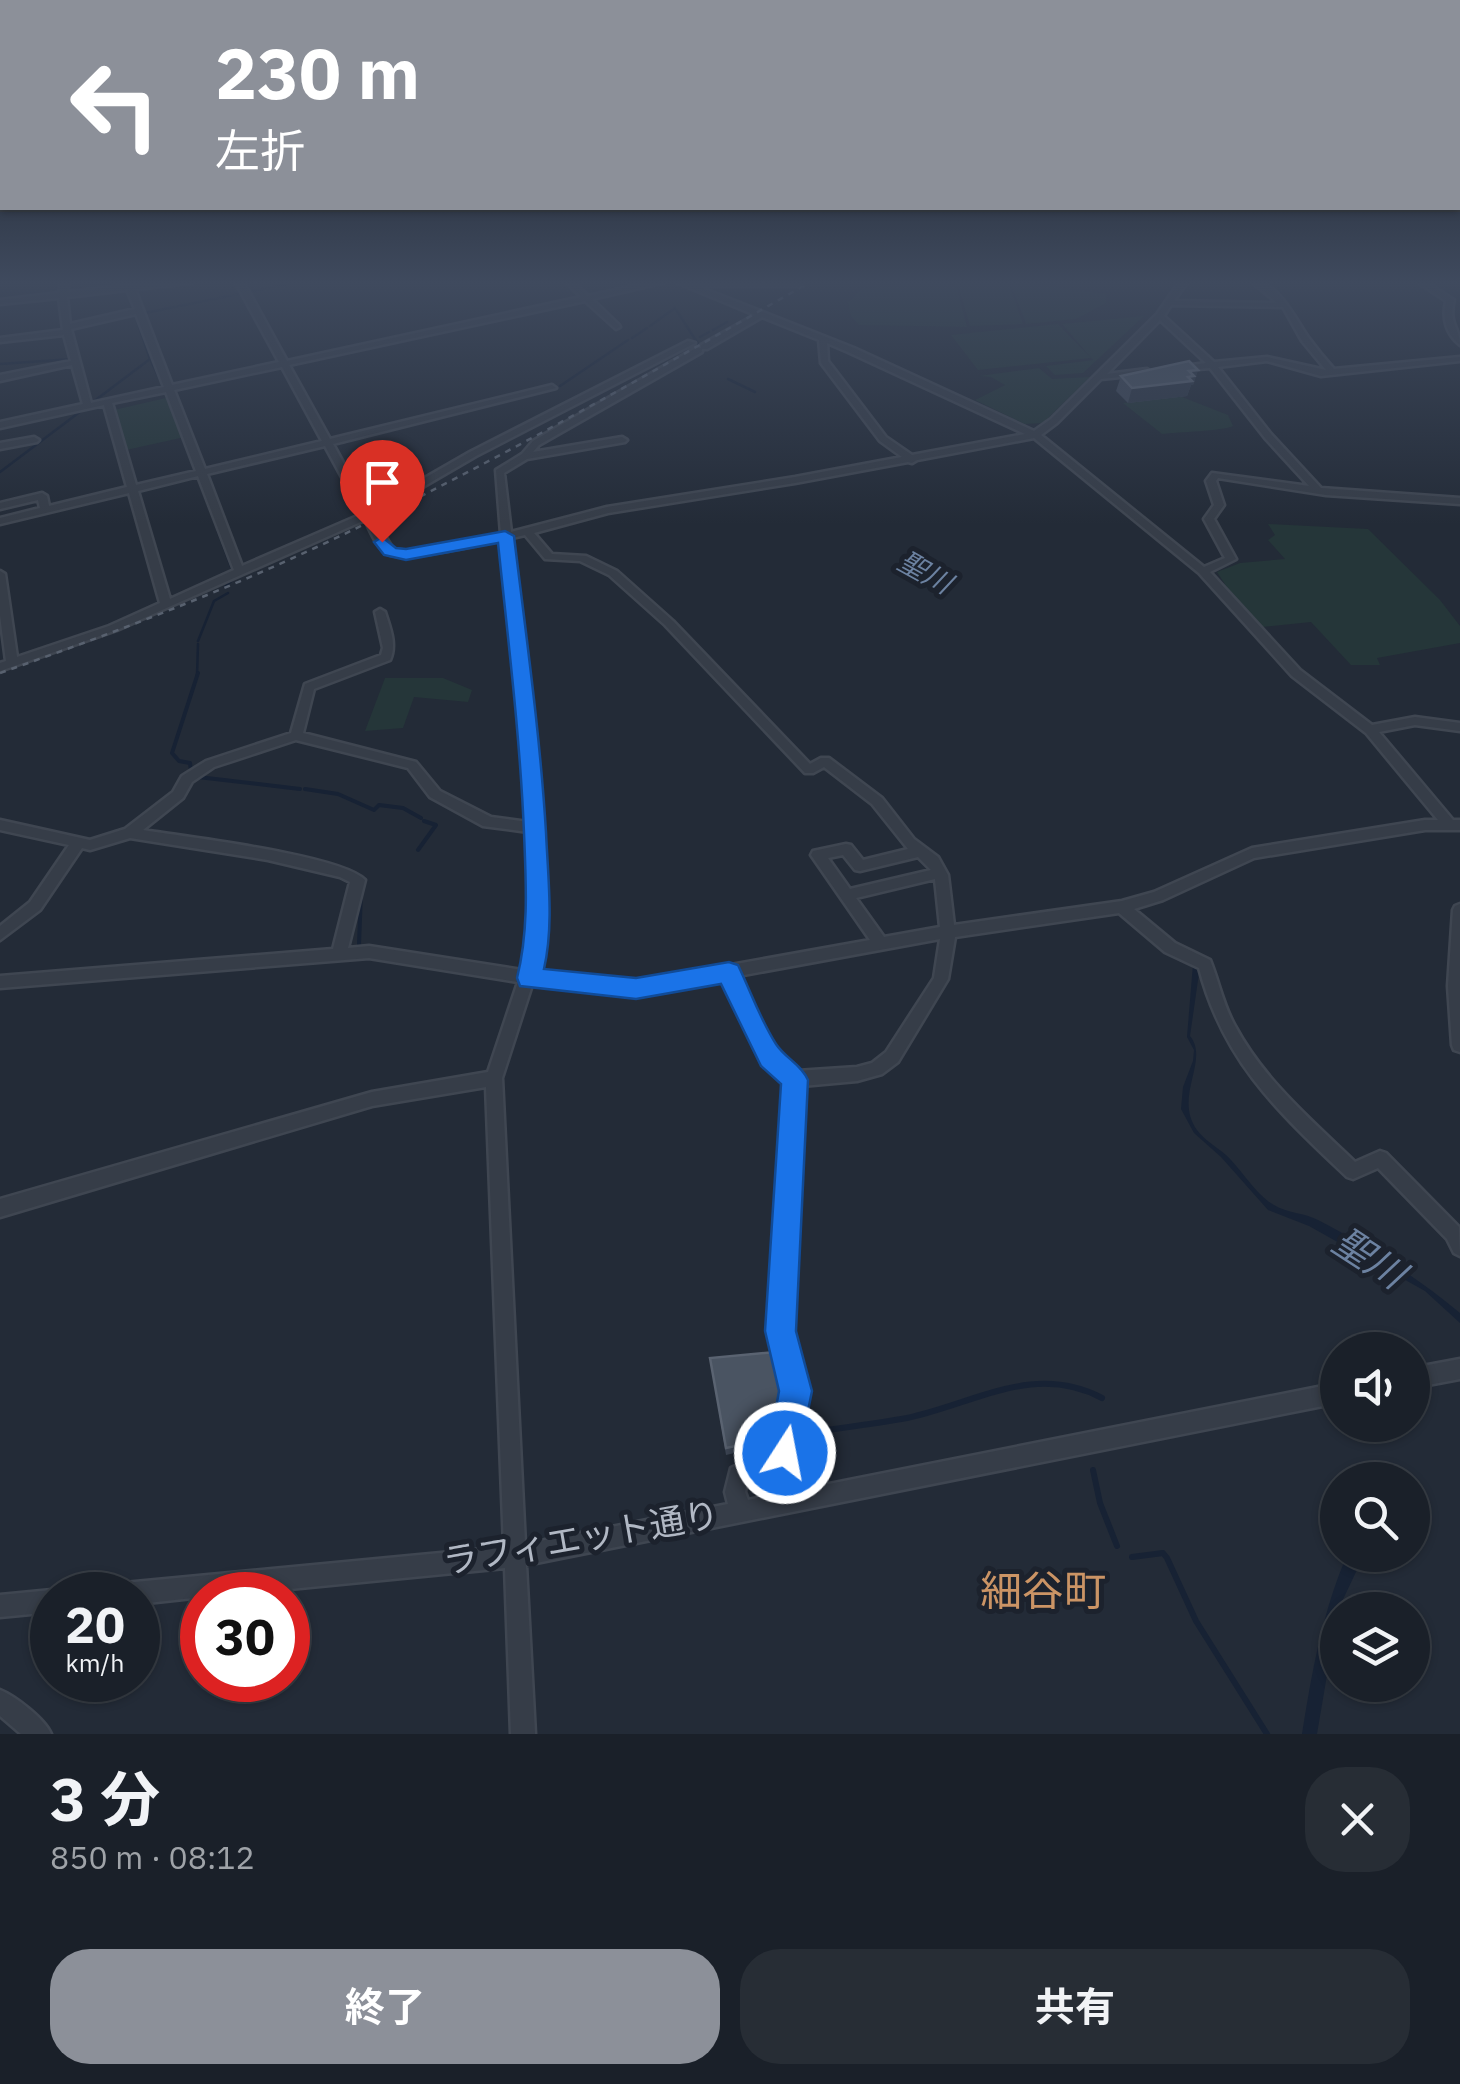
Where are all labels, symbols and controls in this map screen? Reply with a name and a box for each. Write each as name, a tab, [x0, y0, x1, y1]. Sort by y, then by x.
text: 230 m	[215, 27, 420, 118]
icon: left	[50, 40, 180, 170]
text: 左折	[215, 121, 305, 179]
pin	[340, 440, 425, 543]
icon: arrive	[355, 455, 410, 510]
water label: 聖川	[892, 542, 961, 603]
water label: 聖川	[1325, 1215, 1418, 1300]
map controls	[1320, 1332, 1430, 1702]
button: sound	[1320, 1332, 1430, 1442]
position arrow	[733, 1401, 837, 1505]
button: search	[1320, 1462, 1430, 1572]
street label: ラフィエット通り	[439, 1490, 722, 1584]
district label: 細谷町	[980, 1563, 1106, 1618]
speed limit sign: 30	[180, 1572, 310, 1702]
text: 20	[65, 1592, 125, 1657]
button: layers	[1320, 1592, 1430, 1702]
text: km/h	[66, 1646, 124, 1679]
text: 3 分	[50, 1759, 160, 1838]
button: close	[1305, 1767, 1410, 1872]
text: 850 m · 08:12	[50, 1836, 255, 1878]
button: 終了	[50, 1949, 720, 2064]
button: 共有	[740, 1949, 1410, 2064]

